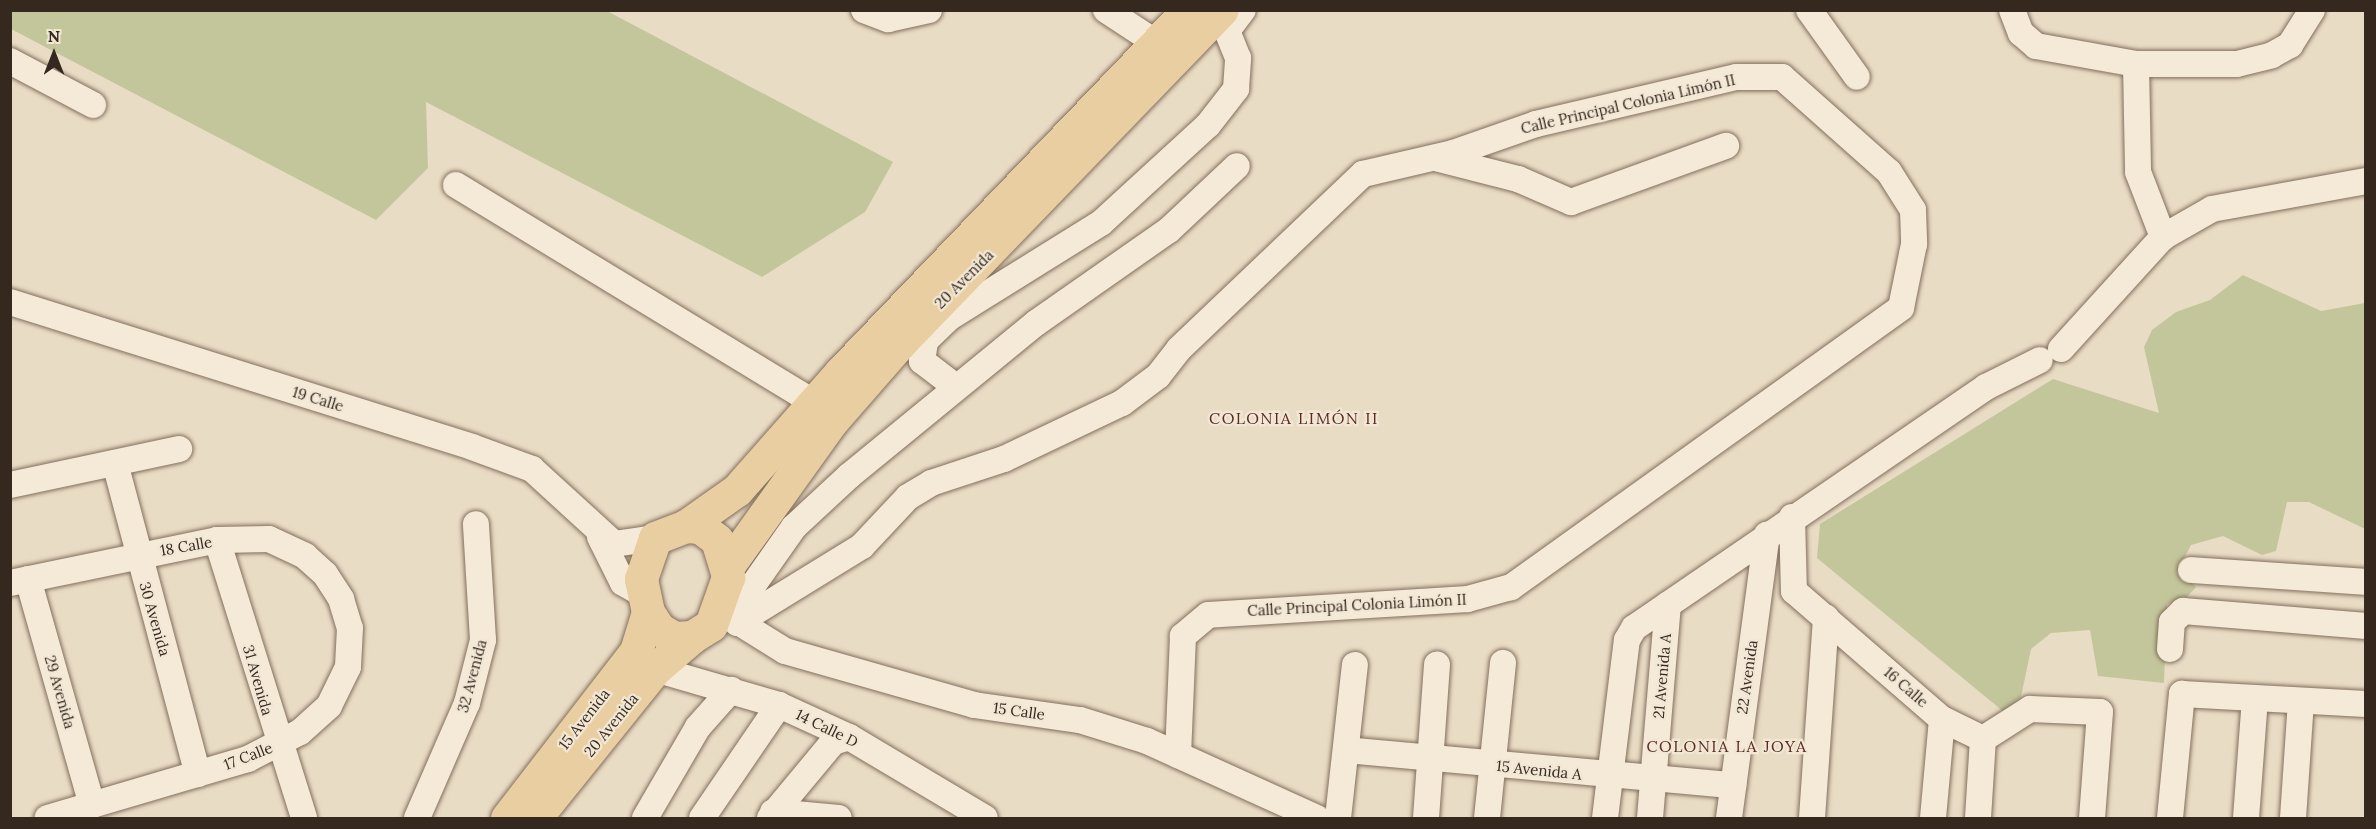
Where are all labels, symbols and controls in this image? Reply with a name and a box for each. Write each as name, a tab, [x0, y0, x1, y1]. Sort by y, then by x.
north arrow	[24, 24, 84, 84]
text: N	[48, 26, 60, 46]
street label: Calle Principal Colonia Limón II	[1519, 71, 1737, 137]
street label: 20 Avenida	[931, 246, 997, 312]
street label: 19 Calle	[290, 383, 346, 415]
district label: COLONIA LIMÓN II	[1209, 408, 1379, 428]
street label: 18 Calle	[159, 533, 213, 559]
street label: 30 Avenida	[136, 580, 174, 658]
street label: Calle Principal Colonia Limón II	[1247, 590, 1467, 620]
street label: 21 Avenida A	[1649, 633, 1675, 719]
street label: 32 Avenida	[454, 637, 490, 715]
street label: 22 Avenida	[1733, 639, 1761, 715]
street label: 31 Avenida	[239, 643, 277, 717]
street label: 29 Avenida	[41, 653, 79, 731]
street label: 16 Calle	[1880, 663, 1932, 711]
street label: 15 Avenida	[555, 685, 613, 753]
street label: 20 Avenida	[580, 690, 642, 760]
street label: 15 Calle	[992, 698, 1046, 724]
street label: 14 Calle D	[793, 705, 861, 751]
district label: COLONIA LA JOYA	[1646, 736, 1808, 756]
street label: 17 Calle	[221, 738, 275, 774]
street label: 15 Avenida A	[1495, 757, 1583, 783]

